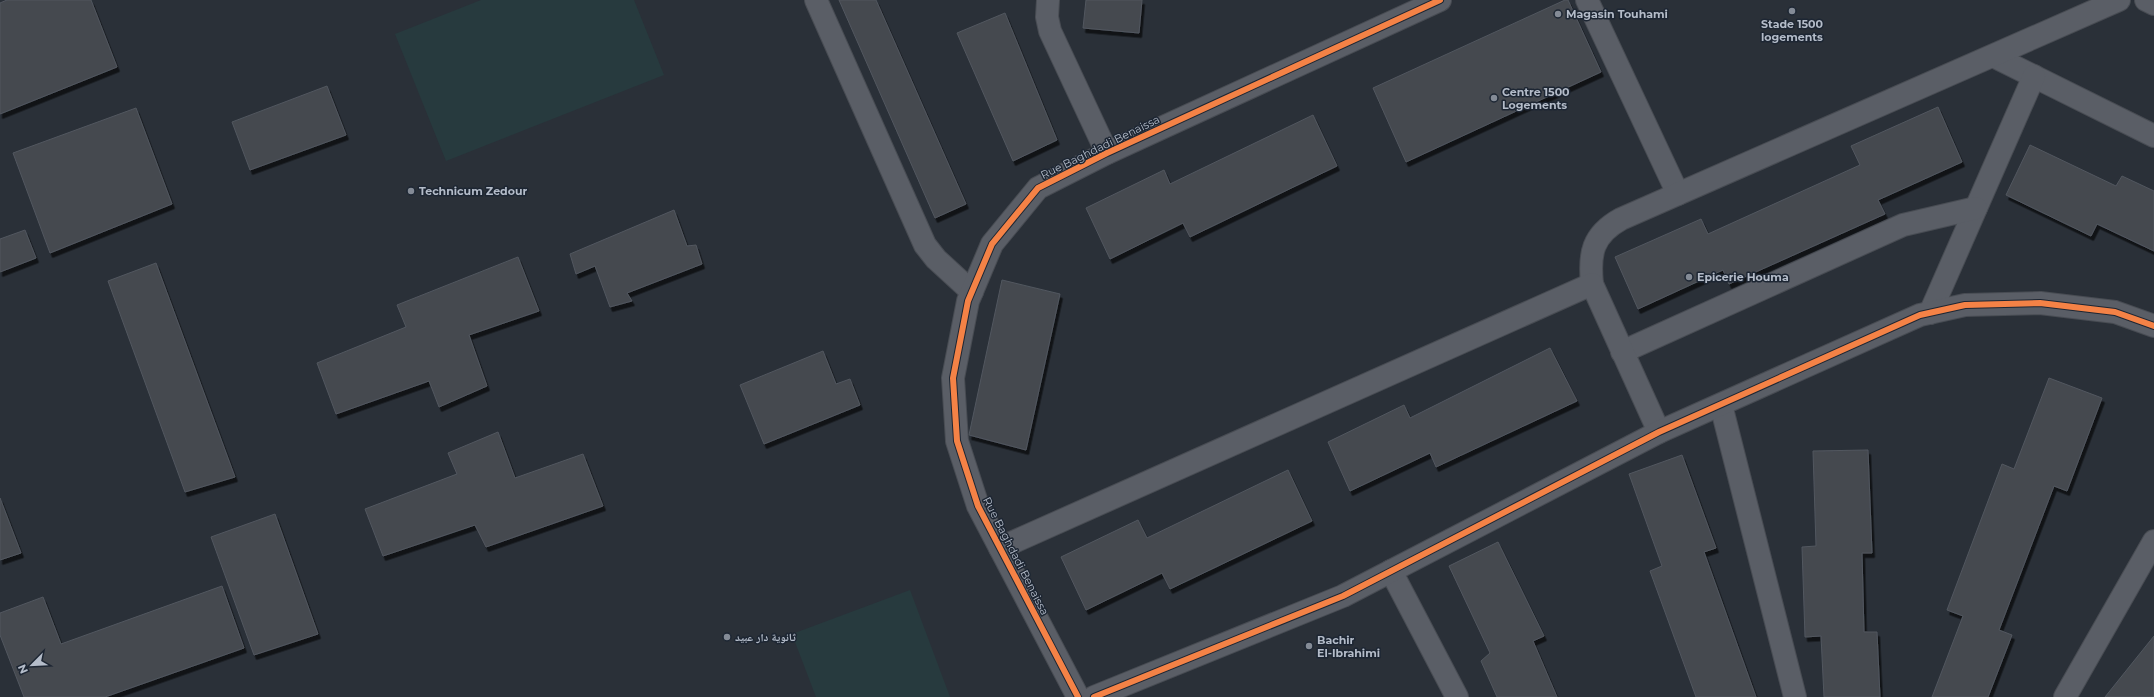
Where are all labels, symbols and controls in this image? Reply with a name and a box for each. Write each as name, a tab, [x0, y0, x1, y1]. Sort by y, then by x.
marker: Stade 1500 logements	[1787, 6, 1797, 16]
place label: Magasin Touhami	[1566, 7, 1668, 21]
marker: Magasin Touhami	[1553, 9, 1563, 19]
place label: Stade 1500 logements	[1761, 17, 1823, 44]
place label: Centre 1500 Logements	[1502, 85, 1570, 112]
marker: Centre 1500 Logements	[1489, 93, 1499, 103]
street label: Rue Baghdadi Benaissa	[1038, 112, 1162, 182]
place label: Technicum Zedour	[419, 184, 527, 198]
marker: Technicum Zedour	[406, 186, 416, 196]
place label: Epicerie Houma	[1697, 270, 1789, 284]
marker: Epicerie Houma	[1684, 272, 1694, 282]
street label: Rue Baghdadi Benaissa	[980, 494, 1052, 618]
place label: ثانوية دار عبيد	[735, 630, 796, 644]
marker: ثانوية دار عبيد	[722, 632, 732, 642]
place label: Bachir El-Ibrahimi	[1317, 633, 1380, 660]
marker: Bachir El-Ibrahimi	[1304, 641, 1314, 651]
north arrow	[12, 645, 52, 685]
text: N	[15, 662, 31, 676]

